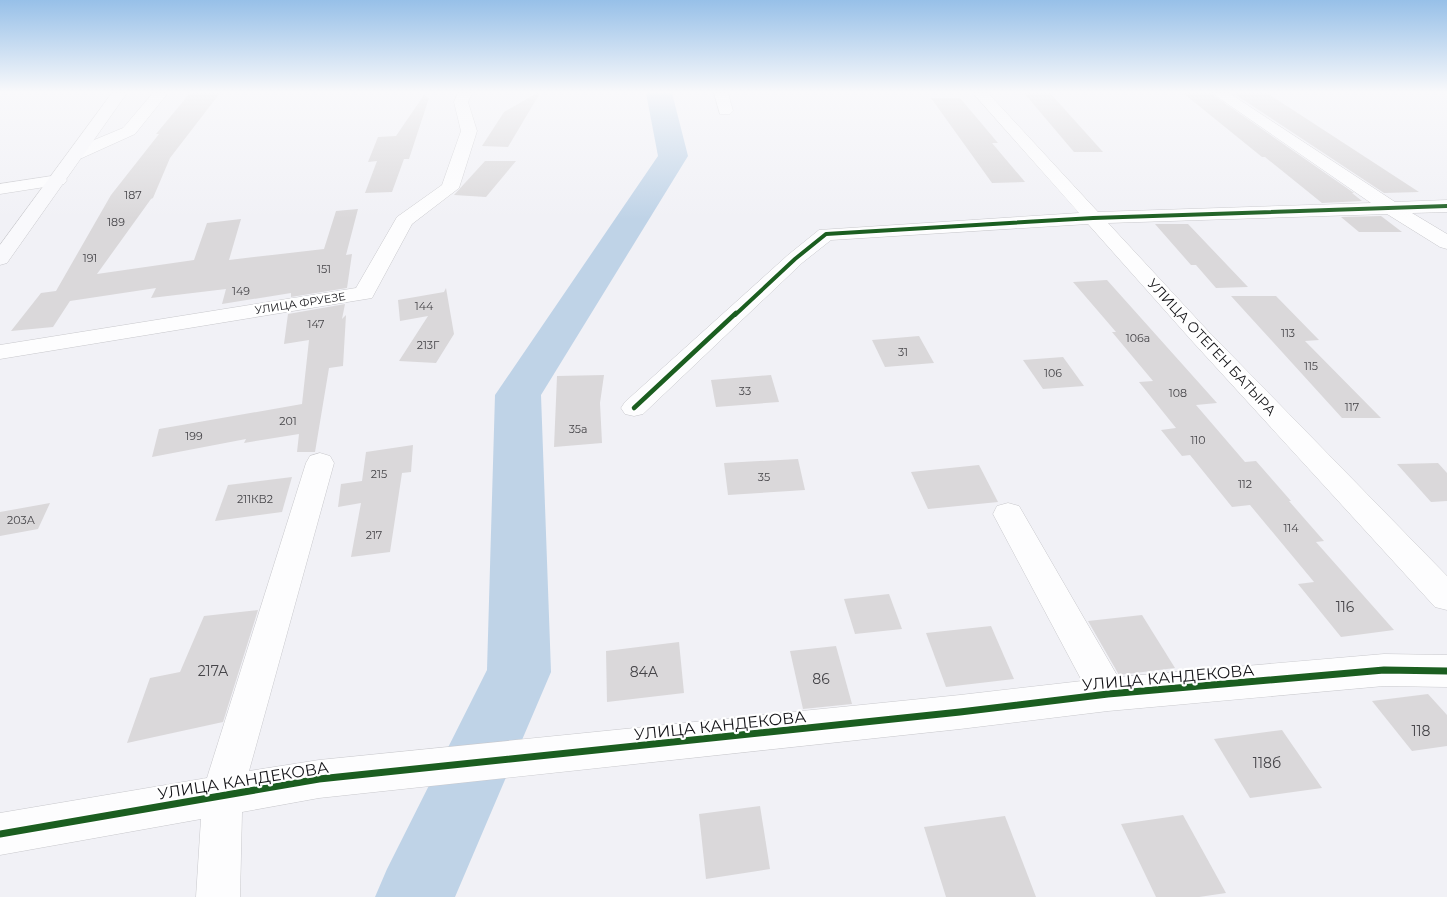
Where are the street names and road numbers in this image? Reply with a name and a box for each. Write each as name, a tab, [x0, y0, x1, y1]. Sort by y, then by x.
street label: УЛИЦА ОТЕГЕН БАТЫРА	[1144, 275, 1281, 420]
street label: УЛИЦА ФРУЕЗЕ	[254, 289, 346, 317]
street label: УЛИЦА КАНДЕКОВА	[1081, 661, 1255, 694]
street label: УЛИЦА КАНДЕКОВА	[633, 707, 807, 744]
street label: УЛИЦА КАНДЕКОВА	[156, 758, 330, 803]

